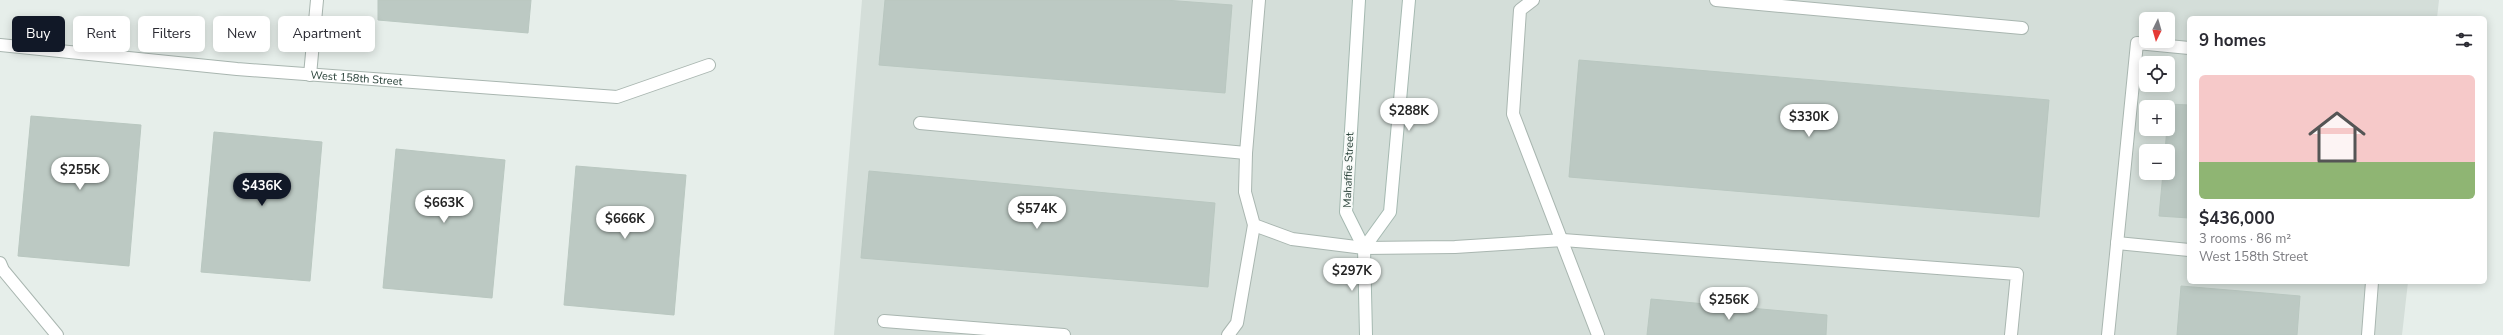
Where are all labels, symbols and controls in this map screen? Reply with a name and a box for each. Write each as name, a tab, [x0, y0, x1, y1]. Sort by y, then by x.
north arrow	[2139, 12, 2175, 48]
map controls	[2139, 12, 2175, 180]
chip: Buy	[12, 16, 65, 52]
chip: Rent	[73, 16, 130, 52]
chip: Filters	[138, 16, 205, 52]
chip: New	[213, 16, 270, 52]
chip: Apartment	[278, 16, 375, 52]
text: 9 homes	[2199, 29, 2266, 52]
icon: filters	[2453, 29, 2475, 51]
button: locate	[2139, 56, 2175, 92]
street label: West 158th Street	[310, 67, 403, 89]
pin: $288K	[1381, 98, 1437, 132]
button: +	[2139, 100, 2175, 136]
icon: home	[2301, 101, 2373, 173]
text: $288K	[1389, 102, 1429, 120]
pin: $330K	[1781, 104, 1837, 138]
text: $330K	[1789, 108, 1829, 126]
street label: Mahaffie Street	[1340, 132, 1357, 208]
button: −	[2139, 144, 2175, 180]
pin: $255K	[52, 157, 108, 191]
text: $255K	[60, 161, 100, 179]
pin: $436K	[234, 173, 290, 207]
text: $436K	[242, 177, 282, 195]
pin: $663K	[416, 190, 472, 224]
text: $663K	[424, 194, 464, 212]
pin: $574K	[1009, 196, 1065, 230]
text: $574K	[1017, 200, 1057, 218]
pin: $666K	[597, 206, 653, 240]
text: $436,000	[2199, 207, 2275, 230]
text: $666K	[605, 210, 645, 228]
text: 3 rooms · 86 m²	[2199, 230, 2291, 248]
text: West 158th Street	[2199, 248, 2308, 266]
pin: $297K	[1324, 258, 1380, 292]
text: $297K	[1332, 262, 1372, 280]
pin: $256K	[1701, 287, 1757, 321]
text: $256K	[1709, 291, 1749, 309]

